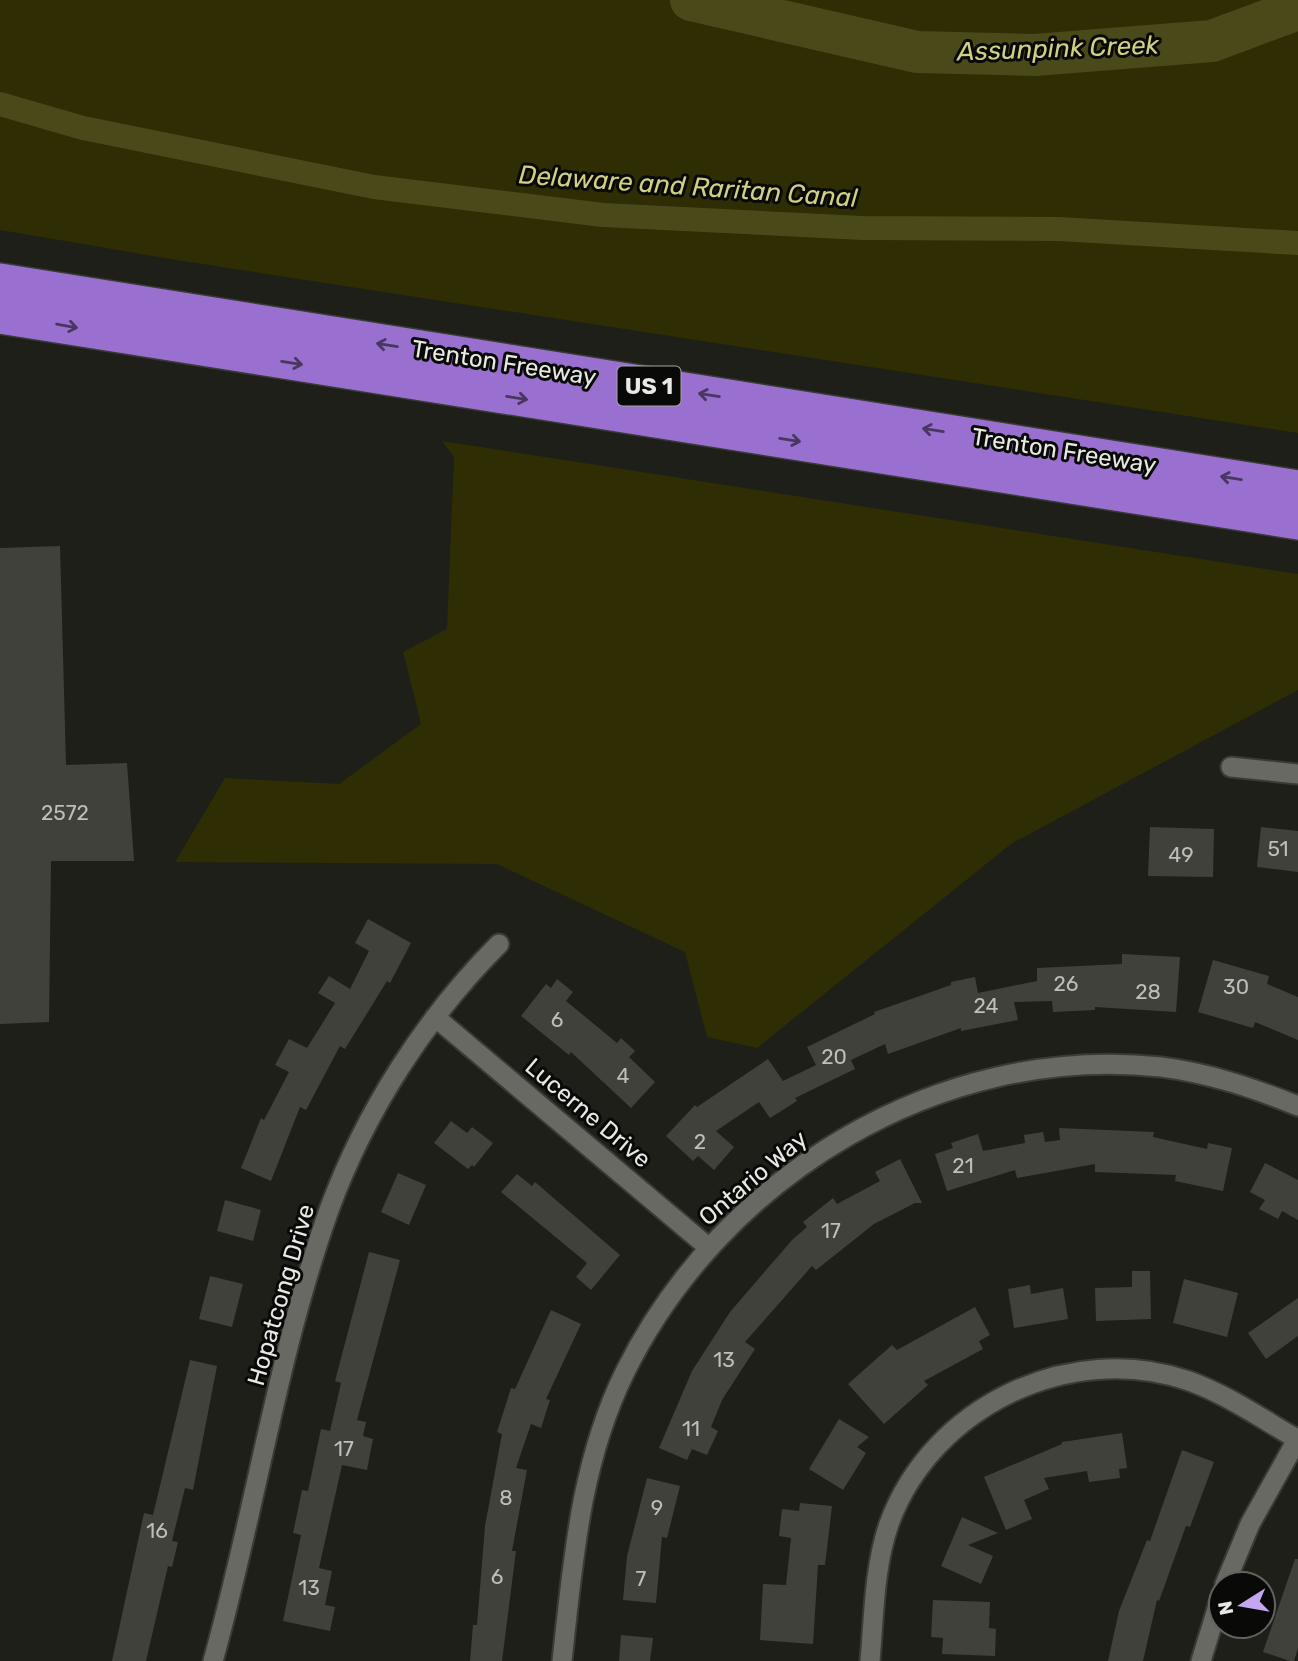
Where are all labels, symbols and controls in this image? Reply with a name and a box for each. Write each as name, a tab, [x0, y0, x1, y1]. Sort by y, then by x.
water label: Assunpink Creek	[955, 29, 1160, 68]
water label: Delaware and Raritan Canal	[517, 159, 859, 214]
one-way arrow	[55, 320, 78, 333]
street label: Trenton Freeway	[410, 335, 598, 391]
one-way arrow	[376, 338, 399, 351]
one-way arrow	[280, 356, 303, 369]
road number: US 1	[618, 366, 680, 406]
one-way arrow	[698, 388, 721, 401]
one-way arrow	[505, 391, 528, 404]
one-way arrow	[923, 423, 945, 436]
street label: Trenton Freeway	[970, 423, 1158, 479]
one-way arrow	[778, 434, 801, 447]
one-way arrow	[1220, 471, 1243, 484]
house number: 2572	[41, 800, 89, 825]
house number: 51	[1267, 836, 1289, 861]
house number: 49	[1168, 842, 1194, 867]
house number: 26	[1054, 971, 1079, 996]
house number: 30	[1223, 974, 1249, 999]
house number: 28	[1135, 979, 1161, 1004]
house number: 24	[973, 993, 999, 1018]
house number: 6	[551, 1007, 563, 1032]
house number: 20	[821, 1044, 847, 1069]
street label: Lucerne Drive	[520, 1052, 656, 1174]
house number: 4	[616, 1063, 630, 1088]
street label: Ontario Way	[693, 1125, 813, 1231]
house number: 2	[694, 1129, 706, 1154]
house number: 21	[952, 1153, 974, 1178]
street label: Hopatcong Drive	[242, 1201, 320, 1389]
house number: 17	[821, 1218, 841, 1243]
house number: 13	[713, 1347, 735, 1372]
house number: 11	[682, 1416, 700, 1441]
house number: 17	[334, 1436, 354, 1461]
house number: 8	[499, 1485, 513, 1510]
house number: 9	[651, 1495, 663, 1520]
house number: 16	[146, 1518, 168, 1543]
house number: 6	[491, 1564, 503, 1589]
house number: 7	[636, 1566, 647, 1591]
north arrow	[1207, 1570, 1277, 1640]
house number: 13	[298, 1575, 320, 1600]
text: N	[1213, 1599, 1238, 1617]

